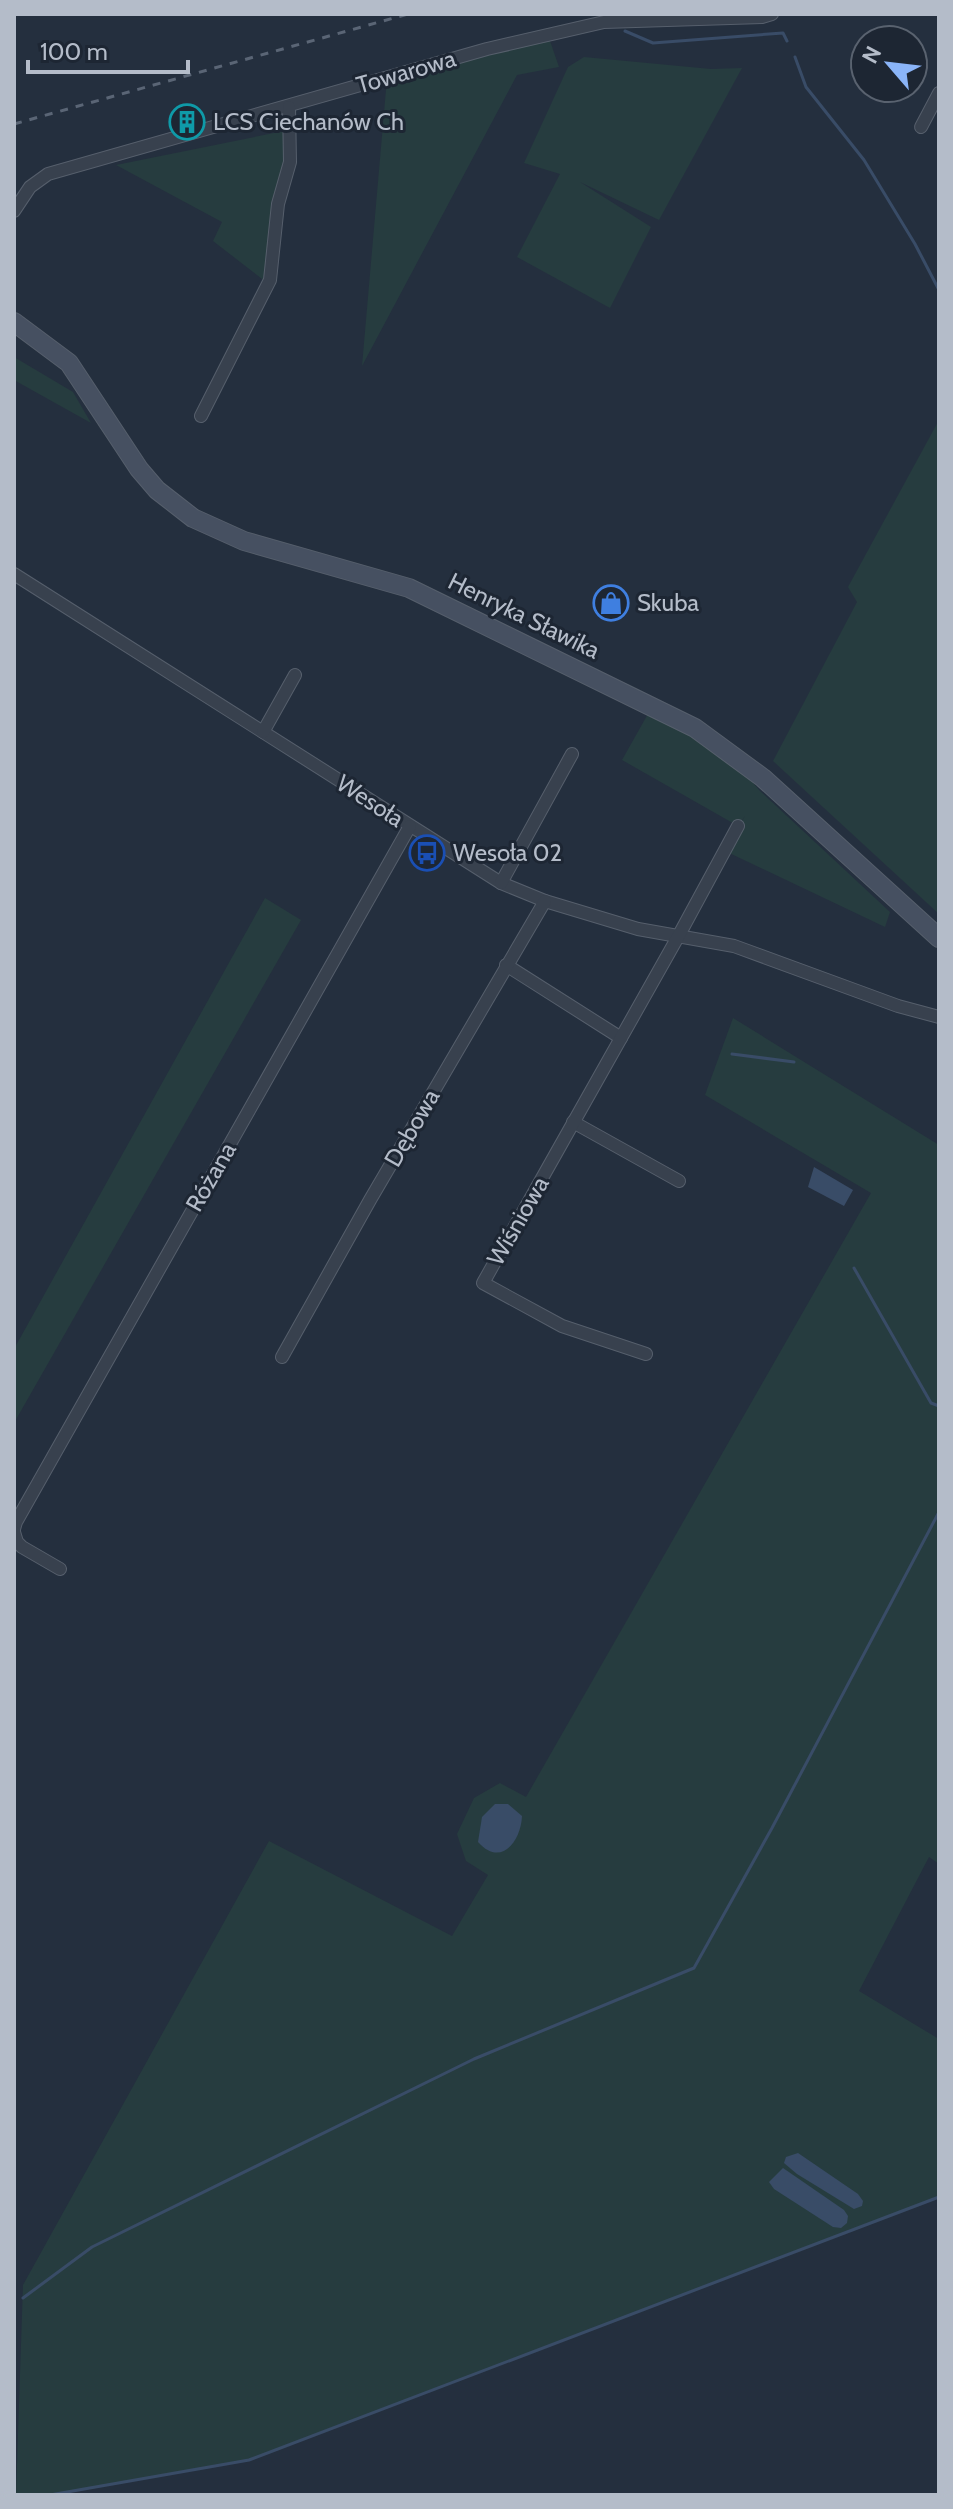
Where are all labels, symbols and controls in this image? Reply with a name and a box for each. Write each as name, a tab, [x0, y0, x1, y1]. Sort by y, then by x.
scale bar	[28, 24, 188, 74]
north arrow	[849, 24, 929, 104]
text: 100 m	[40, 37, 108, 66]
text: N	[856, 42, 887, 68]
street label: Towarowa	[353, 43, 459, 100]
building icon: LCS Ciechanów Ch	[168, 103, 206, 141]
place label: LCS Ciechanów Ch	[213, 107, 404, 136]
street label: Henryka Sławika	[444, 566, 605, 665]
shop icon: Skuba	[592, 584, 630, 622]
place label: Skuba	[637, 588, 700, 617]
street label: Wesoła	[331, 768, 410, 833]
bus stop icon: Wesoła 02	[408, 834, 446, 872]
place label: Wesoła 02	[453, 838, 562, 867]
street label: Dębowa	[378, 1083, 446, 1172]
street label: Różana	[179, 1137, 242, 1216]
street label: Wiśniowa	[481, 1171, 555, 1270]

